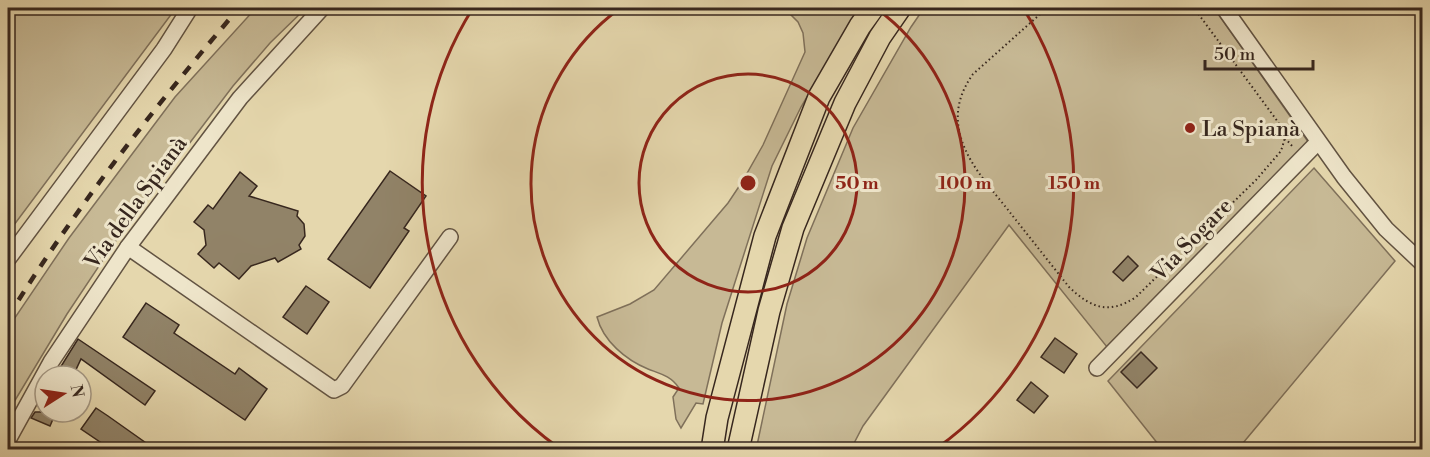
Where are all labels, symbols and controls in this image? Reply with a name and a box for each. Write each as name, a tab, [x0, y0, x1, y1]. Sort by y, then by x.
scale bar	[1205, 33, 1313, 71]
text: 50 m	[1214, 43, 1256, 66]
place label: La Spianà	[1202, 116, 1301, 143]
marker: La Spianà	[1183, 121, 1197, 135]
street label: Via della Spianà	[78, 130, 194, 275]
text: 50 m	[835, 172, 879, 195]
text: 100 m	[938, 172, 992, 195]
text: 150 m	[1048, 172, 1101, 195]
centre of rings	[738, 173, 758, 193]
street label: Via Sogare	[1145, 193, 1238, 288]
north arrow	[33, 364, 93, 424]
text: N	[66, 383, 88, 400]

